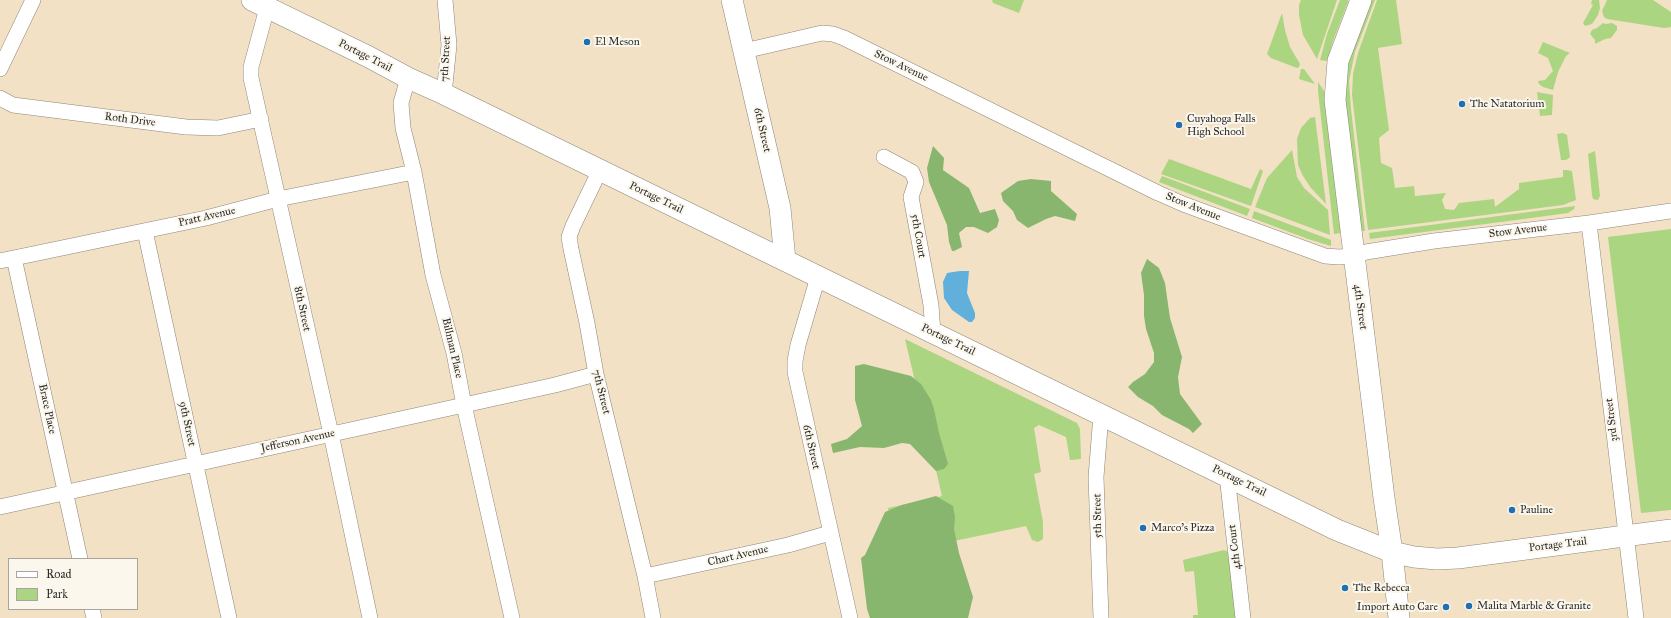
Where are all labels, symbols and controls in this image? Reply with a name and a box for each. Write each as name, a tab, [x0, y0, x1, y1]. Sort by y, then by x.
place label: El Meson	[595, 35, 640, 49]
street label: 7th Street	[438, 36, 454, 82]
street label: Portage Trail	[336, 37, 394, 75]
marker: El Meson	[582, 37, 592, 47]
street label: Stow Avenue	[872, 47, 930, 85]
place label: The Natatorium	[1470, 97, 1545, 111]
marker: The Natatorium	[1457, 99, 1467, 109]
street label: 6th Street	[750, 106, 774, 154]
street label: Roth Drive	[104, 110, 156, 130]
place label: Cuyahoga Falls High School	[1187, 112, 1255, 138]
marker: Cuyahoga Falls High School	[1174, 120, 1184, 130]
street label: Portage Trail	[627, 179, 685, 217]
street label: Stow Avenue	[1163, 190, 1223, 224]
street label: Pratt Avenue	[177, 204, 237, 230]
street label: 5th Court	[908, 213, 928, 259]
street label: Stow Avenue	[1488, 221, 1548, 241]
street label: 4th Street	[1350, 283, 1370, 331]
street label: 8th Street	[291, 285, 313, 333]
street label: Billman Place	[439, 317, 465, 379]
street label: Portage Trail	[919, 321, 977, 359]
street label: 7th Street	[589, 368, 613, 416]
street label: Brace Place	[35, 383, 59, 435]
street label: 3rd Street	[1603, 398, 1621, 442]
street label: 9th Street	[176, 400, 198, 448]
street label: 6th Street	[799, 423, 823, 471]
street label: Jefferson Avenue	[260, 427, 336, 455]
street label: Portage Trail	[1210, 462, 1268, 500]
street label: 5th Street	[1091, 493, 1105, 539]
place label: Pauline	[1520, 503, 1553, 517]
marker: Pauline	[1507, 505, 1517, 515]
place label: Marco's Pizza	[1151, 521, 1215, 535]
marker: Marco's Pizza	[1138, 523, 1148, 533]
street label: 4th Court	[1226, 524, 1244, 570]
street label: Portage Trail	[1528, 535, 1588, 555]
street label: Chart Avenue	[706, 543, 770, 569]
legend	[8, 558, 138, 610]
text: Road	[46, 567, 72, 581]
place label: The Rebecca	[1353, 581, 1410, 595]
marker: The Rebecca	[1340, 583, 1350, 593]
text: Park	[46, 587, 68, 601]
place label: Malita Marble & Granite	[1477, 599, 1591, 613]
place label: Import Auto Care	[1357, 600, 1438, 614]
marker: Malita Marble & Granite	[1464, 601, 1474, 611]
marker: Import Auto Care	[1441, 602, 1451, 612]

